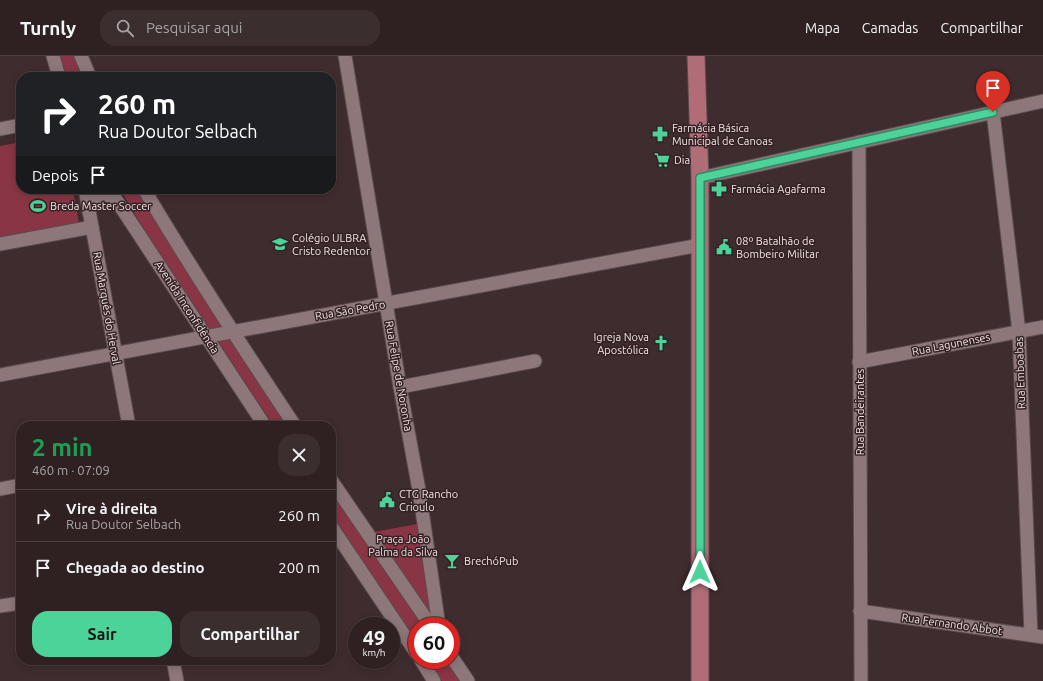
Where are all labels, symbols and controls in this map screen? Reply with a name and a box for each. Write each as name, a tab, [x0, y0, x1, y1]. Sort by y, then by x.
search box	[100, 10, 380, 46]
text: Turnly	[20, 17, 76, 39]
icon: search	[114, 17, 136, 39]
text: Pesquisar aqui	[146, 19, 243, 36]
text: Mapa	[805, 20, 840, 36]
text: Camadas	[862, 20, 918, 36]
text: Compartilhar	[940, 20, 1023, 36]
pin	[976, 71, 1010, 112]
icon: arrive	[982, 77, 1004, 99]
icon: right	[32, 88, 84, 140]
text: 260 m	[98, 88, 176, 119]
text: Rua Doutor Selbach	[98, 121, 257, 141]
place label: Farmácia Básica Municipal de Canoas	[672, 122, 773, 147]
pharmacy icon: Farmácia Básica Municipal de Canoas	[651, 125, 669, 143]
supermarket icon: Dia	[653, 151, 671, 169]
place label: Dia	[674, 154, 690, 166]
icon: arrive	[87, 164, 109, 186]
text: Depois	[32, 167, 79, 184]
pharmacy icon: Farmácia Agafarma	[710, 180, 728, 198]
place label: Farmácia Agafarma	[731, 183, 826, 195]
sports icon: Breda Master Soccer	[29, 197, 47, 215]
place label: Breda Master Soccer	[50, 200, 152, 212]
place label: Colégio ULBRA Cristo Redentor	[292, 232, 371, 257]
school or university icon: Colégio ULBRA Cristo Redentor	[271, 235, 289, 253]
place label: 08º Batalhão de Bombeiro Militar	[736, 235, 820, 260]
public building icon: 08º Batalhão de Bombeiro Militar	[715, 238, 733, 256]
street label: Rua Marquês do Herval	[91, 251, 123, 365]
street label: Avenida Inconfidência	[153, 258, 221, 356]
street label: Rua São Pedro	[314, 298, 386, 322]
street label: Rua Felipe de Noronha	[383, 320, 415, 432]
street label: Rua Lagunenses	[911, 330, 991, 357]
place label: Igreja Nova Apostólica	[594, 331, 649, 356]
church icon: Igreja Nova Apostólica	[652, 334, 670, 352]
street label: Rua Emboabas	[1013, 336, 1027, 409]
street label: Rua Bandeirantes	[854, 368, 866, 455]
text: 2 min	[32, 434, 93, 461]
button: close	[278, 434, 320, 476]
text: 460 m · 07:09	[32, 463, 110, 477]
place label: CTG Rancho Crioulo	[399, 488, 458, 513]
public building icon: CTG Rancho Crioulo	[378, 491, 396, 509]
text: Vire à direita	[66, 500, 158, 517]
icon: right	[32, 505, 54, 527]
text: 260 m	[278, 507, 320, 524]
text: Rua Doutor Selbach	[66, 517, 181, 531]
park label: Praça João Palma da Silva	[368, 533, 438, 558]
position arrow	[679, 551, 721, 593]
bar icon: BrechóPub	[443, 552, 461, 570]
place label: BrechóPub	[464, 555, 518, 567]
icon: arrive	[32, 557, 54, 579]
text: Chegada ao destino	[66, 559, 205, 576]
text: 200 m	[278, 559, 320, 576]
button: Sair	[32, 611, 172, 657]
button: Compartilhar	[180, 611, 320, 657]
street label: Rua Fernando Abbot	[901, 611, 1004, 637]
speed limit sign: 60	[408, 617, 460, 669]
text: 49	[363, 626, 385, 649]
text: km/h	[362, 647, 386, 658]

